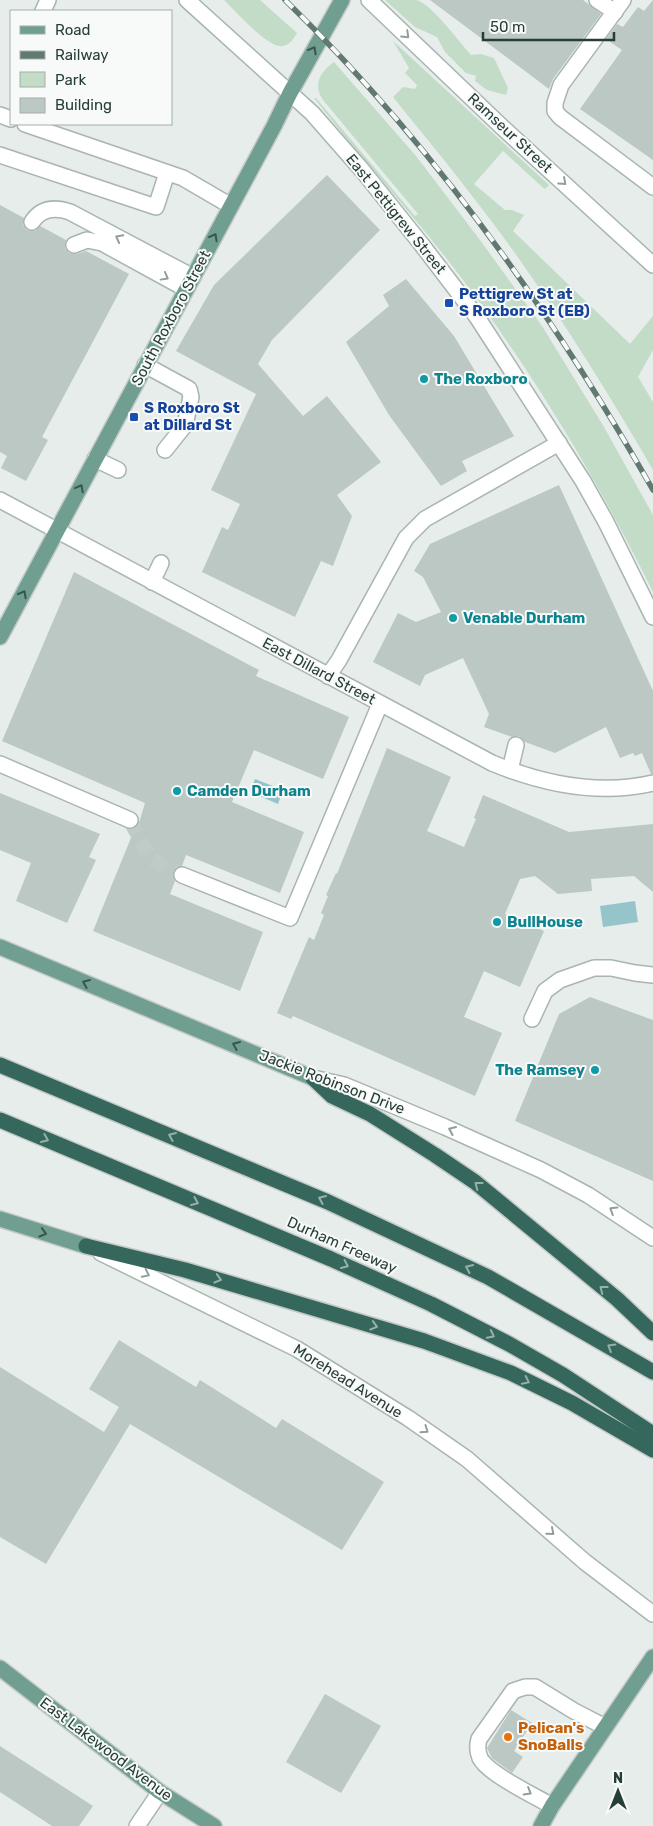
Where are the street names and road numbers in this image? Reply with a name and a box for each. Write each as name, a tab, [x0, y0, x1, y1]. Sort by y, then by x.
street label: Ramseur Street	[464, 89, 556, 177]
street label: East Pettigrew Street	[342, 150, 450, 278]
street label: South Roxboro Street	[128, 247, 214, 389]
street label: East Dillard Street	[259, 634, 379, 708]
street label: Jackie Robinson Drive	[257, 1046, 407, 1118]
street label: Durham Freeway	[284, 1213, 400, 1277]
street label: Morehead Avenue	[290, 1340, 406, 1422]
street label: East Lakewood Avenue	[36, 1693, 176, 1805]

